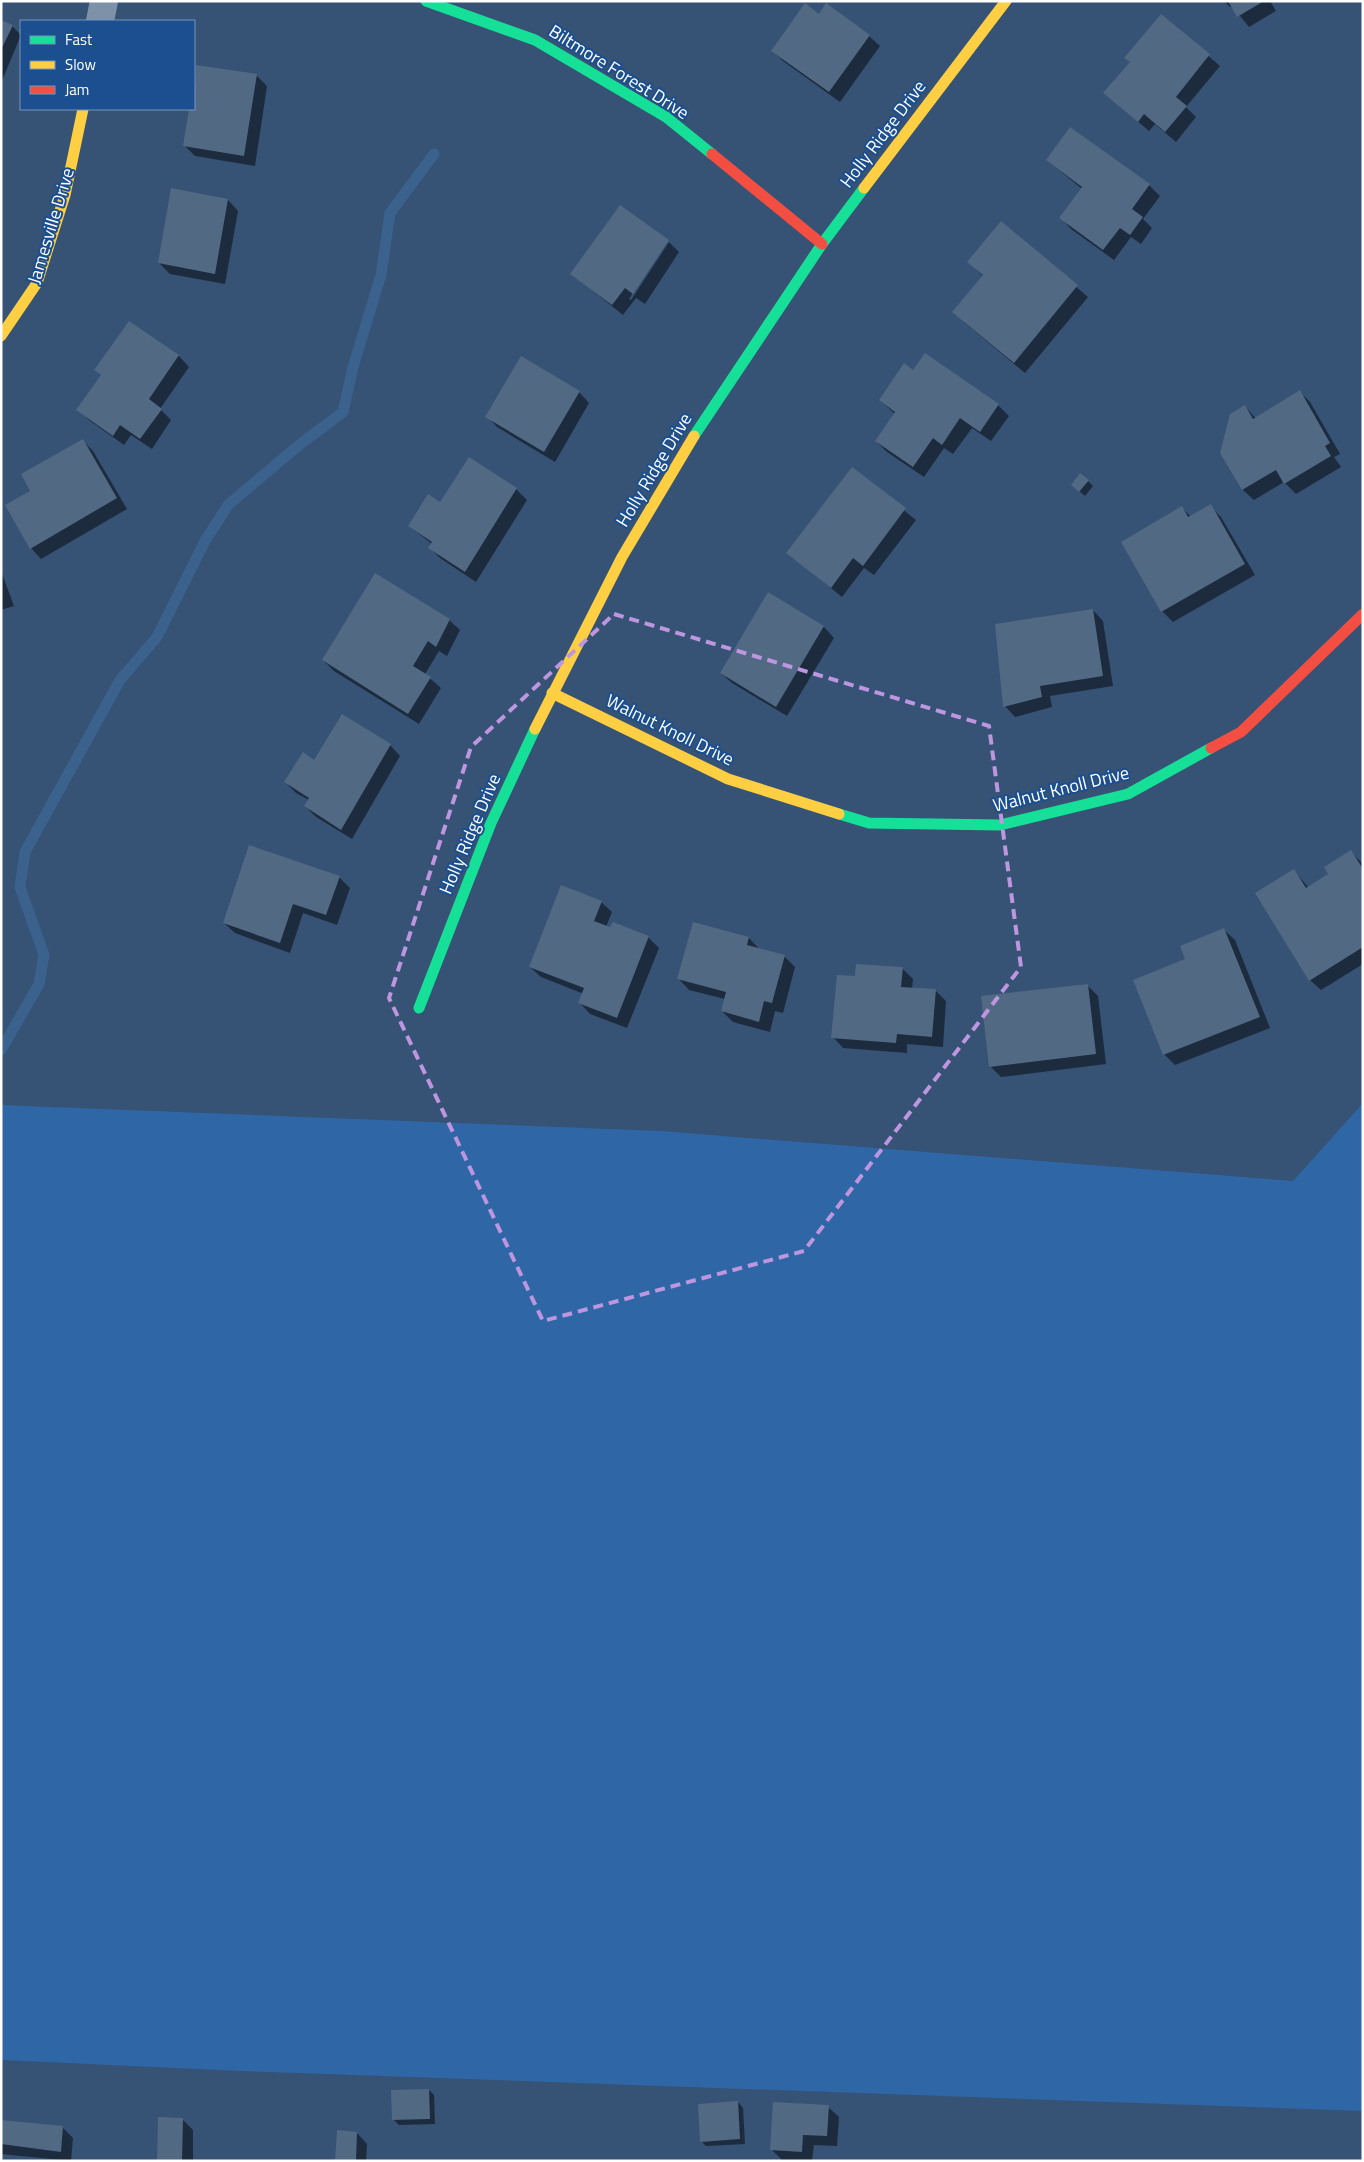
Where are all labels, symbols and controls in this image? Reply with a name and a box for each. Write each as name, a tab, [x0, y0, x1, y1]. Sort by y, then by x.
street label: Biltmore Forest Drive	[544, 17, 695, 126]
legend	[20, 20, 195, 110]
text: Fast	[65, 28, 93, 51]
text: Slow	[65, 53, 96, 76]
street label: Holly Ridge Drive	[833, 74, 932, 193]
text: Jam	[65, 78, 89, 101]
street label: Jamesville Drive	[20, 165, 81, 287]
street label: Holly Ridge Drive	[609, 408, 698, 532]
street label: Walnut Knoll Drive	[602, 687, 739, 772]
street label: Walnut Knoll Drive	[990, 759, 1132, 818]
street label: Holly Ridge Drive	[432, 769, 507, 898]

